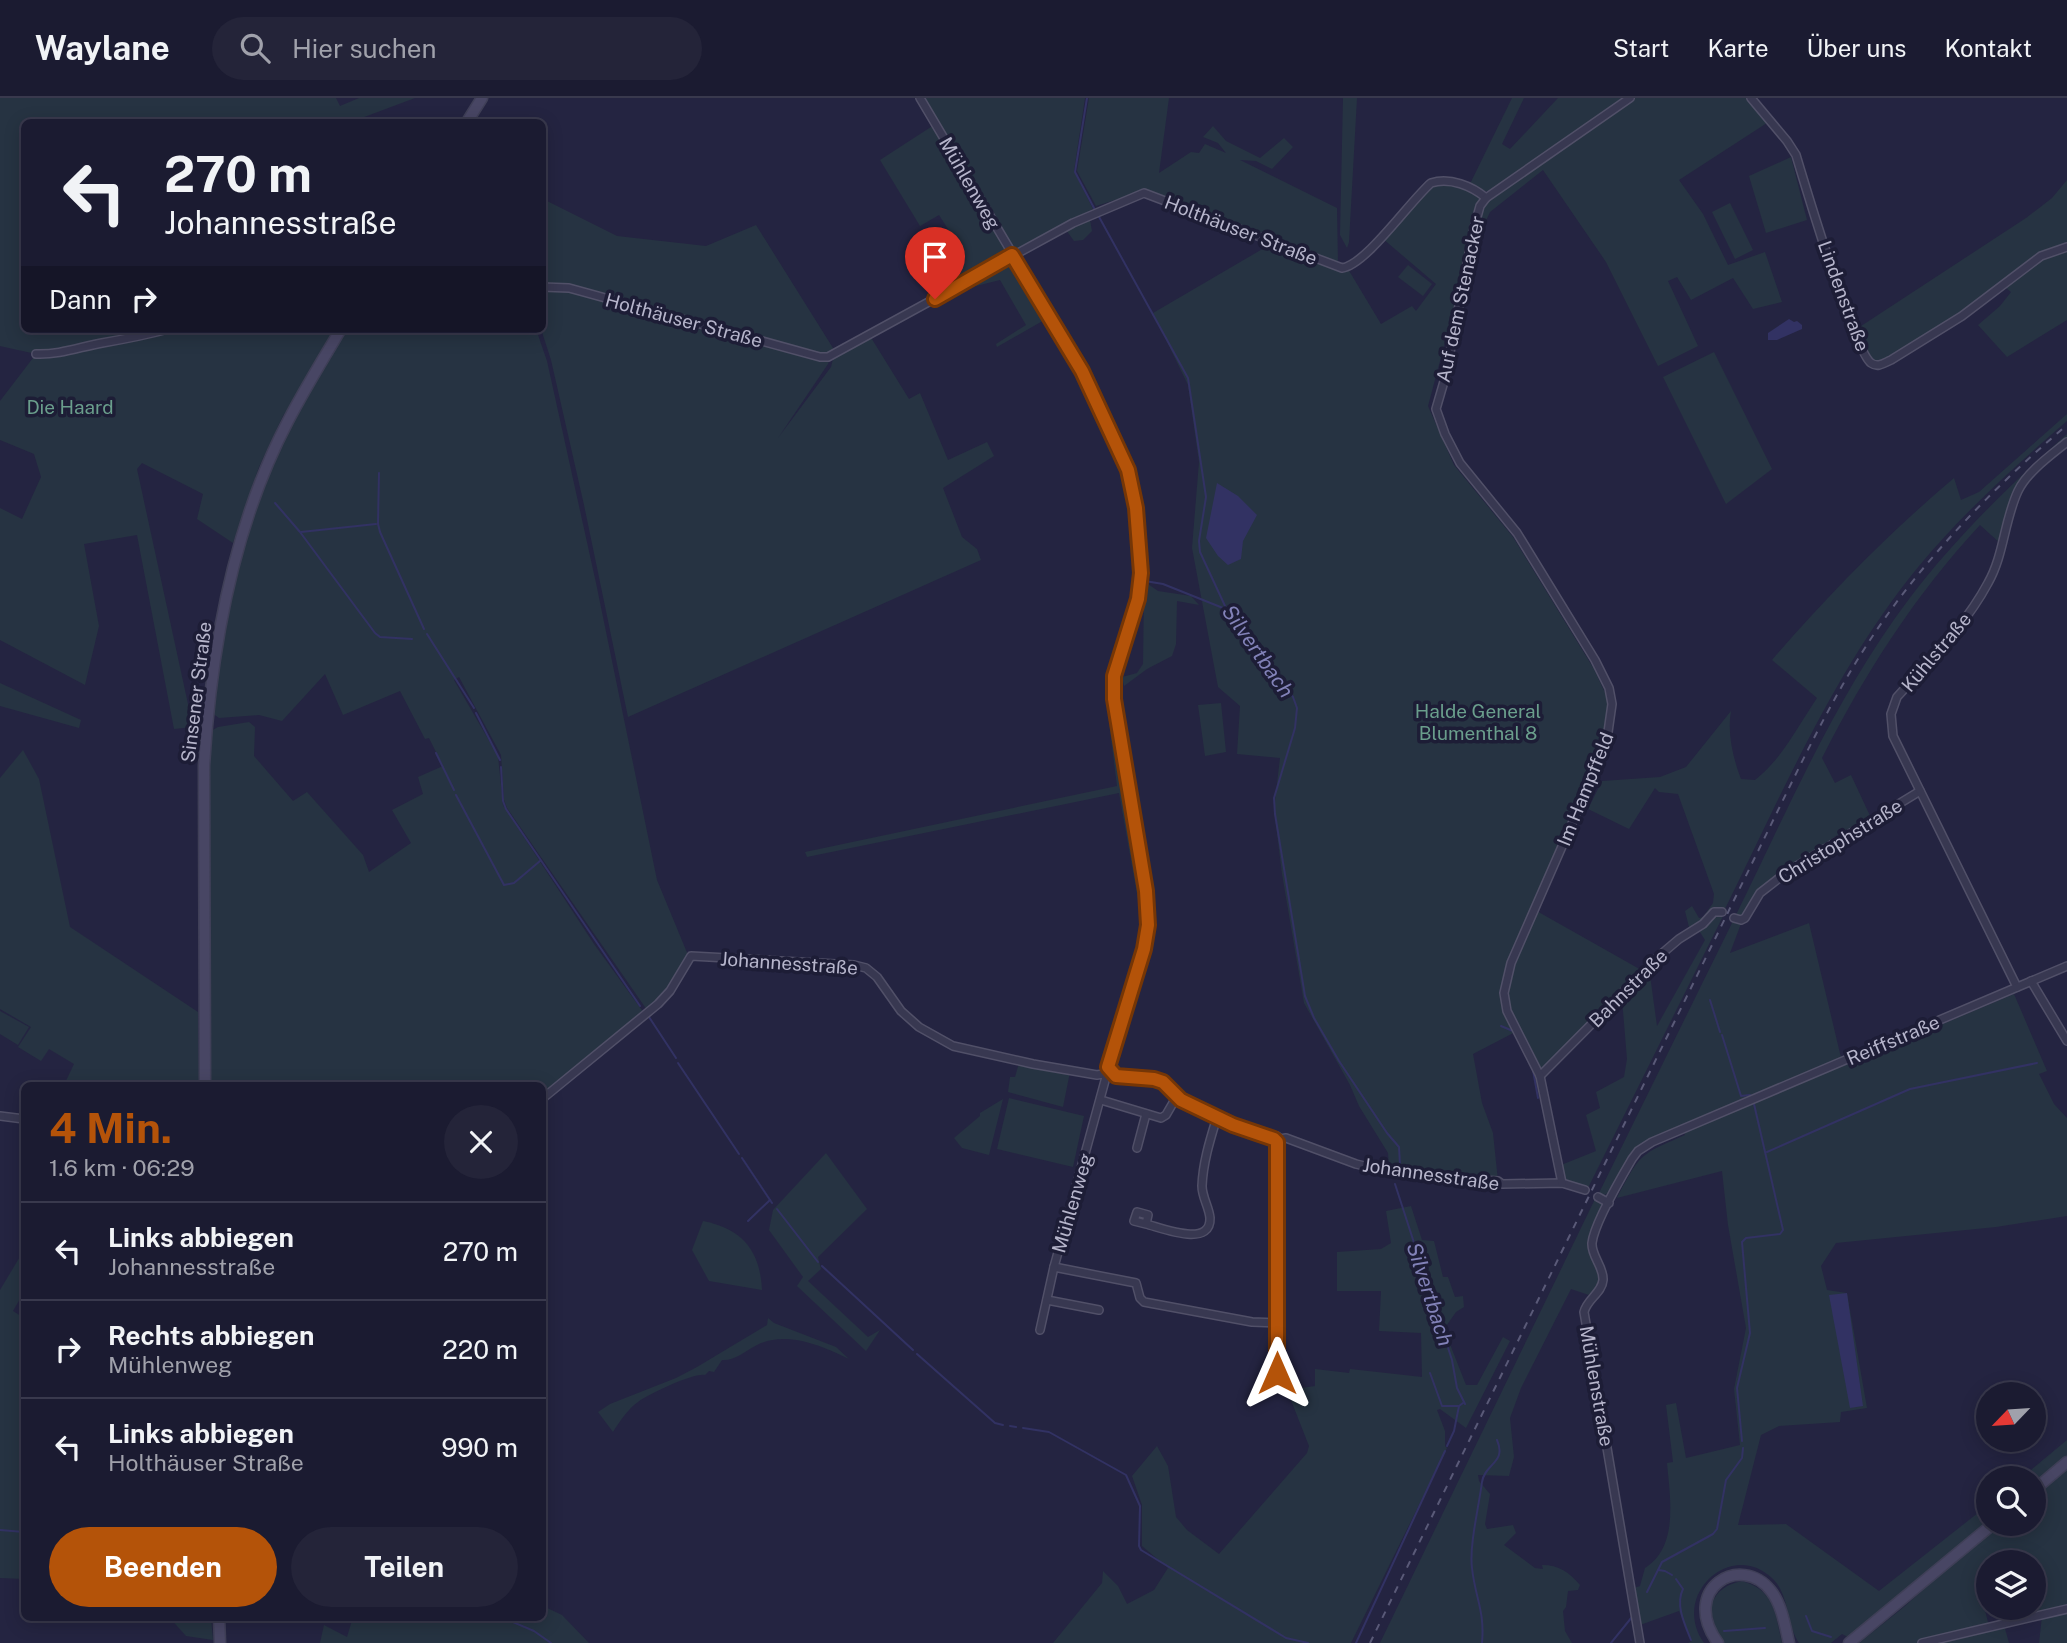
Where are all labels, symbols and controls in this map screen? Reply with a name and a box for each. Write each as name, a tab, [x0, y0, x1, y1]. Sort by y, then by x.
search box	[212, 17, 702, 80]
text: Waylane	[35, 29, 170, 67]
icon: search	[236, 29, 274, 67]
text: Hier suchen	[292, 33, 436, 64]
text: Start	[1613, 34, 1669, 62]
text: Karte	[1707, 34, 1769, 62]
text: Über uns	[1807, 34, 1906, 62]
text: Kontakt	[1944, 34, 2032, 62]
street label: Mühlenweg	[935, 133, 1005, 233]
text: 270 m	[164, 145, 312, 203]
icon: left	[49, 147, 140, 238]
street label: Holthäuser Straße	[1162, 191, 1320, 269]
text: Johannesstraße	[164, 204, 397, 241]
street label: Auf dem Stenacker	[1432, 214, 1488, 384]
pin	[905, 227, 965, 299]
icon: arrive	[916, 238, 954, 276]
street label: Lindenstraße	[1814, 238, 1874, 354]
icon: right	[125, 280, 163, 318]
text: Dann	[49, 284, 111, 315]
street label: Holthäuser Straße	[603, 288, 765, 352]
park label: Die Haard	[26, 396, 114, 418]
water label: Silvertbach	[1217, 600, 1299, 702]
street label: Kühlstraße	[1897, 608, 1975, 696]
street label: Sinsener Straße	[176, 620, 216, 764]
park label: Halde General Blumenthal 8	[1415, 700, 1541, 744]
street label: Im Hampffeld	[1552, 729, 1618, 849]
street label: Christophstraße	[1774, 794, 1906, 888]
street label: Bahnstraße	[1584, 944, 1672, 1032]
street label: Johannesstraße	[719, 947, 859, 979]
street label: Reiffstraße	[1843, 1011, 1943, 1069]
text: 4 Min.	[49, 1103, 172, 1152]
button: close	[444, 1105, 518, 1179]
street label: Mühlenweg	[1047, 1150, 1097, 1255]
street label: Johannesstraße	[1361, 1153, 1501, 1195]
text: 1.6 km · 06:29	[49, 1154, 195, 1181]
text: Links abbiegen	[108, 1222, 294, 1253]
icon: left	[49, 1232, 87, 1270]
text: 270 m	[443, 1236, 518, 1267]
water label: Silvertbach	[1401, 1239, 1459, 1349]
text: Johannesstraße	[108, 1253, 275, 1280]
text: Rechts abbiegen	[108, 1320, 314, 1351]
street label: Mühlenstraße	[1576, 1324, 1618, 1448]
icon: right	[49, 1330, 87, 1368]
text: 220 m	[442, 1334, 518, 1365]
position arrow	[1240, 1336, 1314, 1410]
text: Mühlenweg	[108, 1351, 232, 1378]
north arrow	[1976, 1382, 2046, 1452]
map controls	[1976, 1382, 2046, 1620]
text: Links abbiegen	[108, 1418, 294, 1449]
icon: left	[49, 1428, 87, 1466]
text: 990 m	[441, 1432, 518, 1463]
text: Holthäuser Straße	[108, 1449, 304, 1476]
button: search	[1976, 1466, 2046, 1536]
button: Beenden	[49, 1527, 277, 1607]
button: Teilen	[291, 1527, 518, 1607]
button: layers	[1976, 1550, 2046, 1620]

